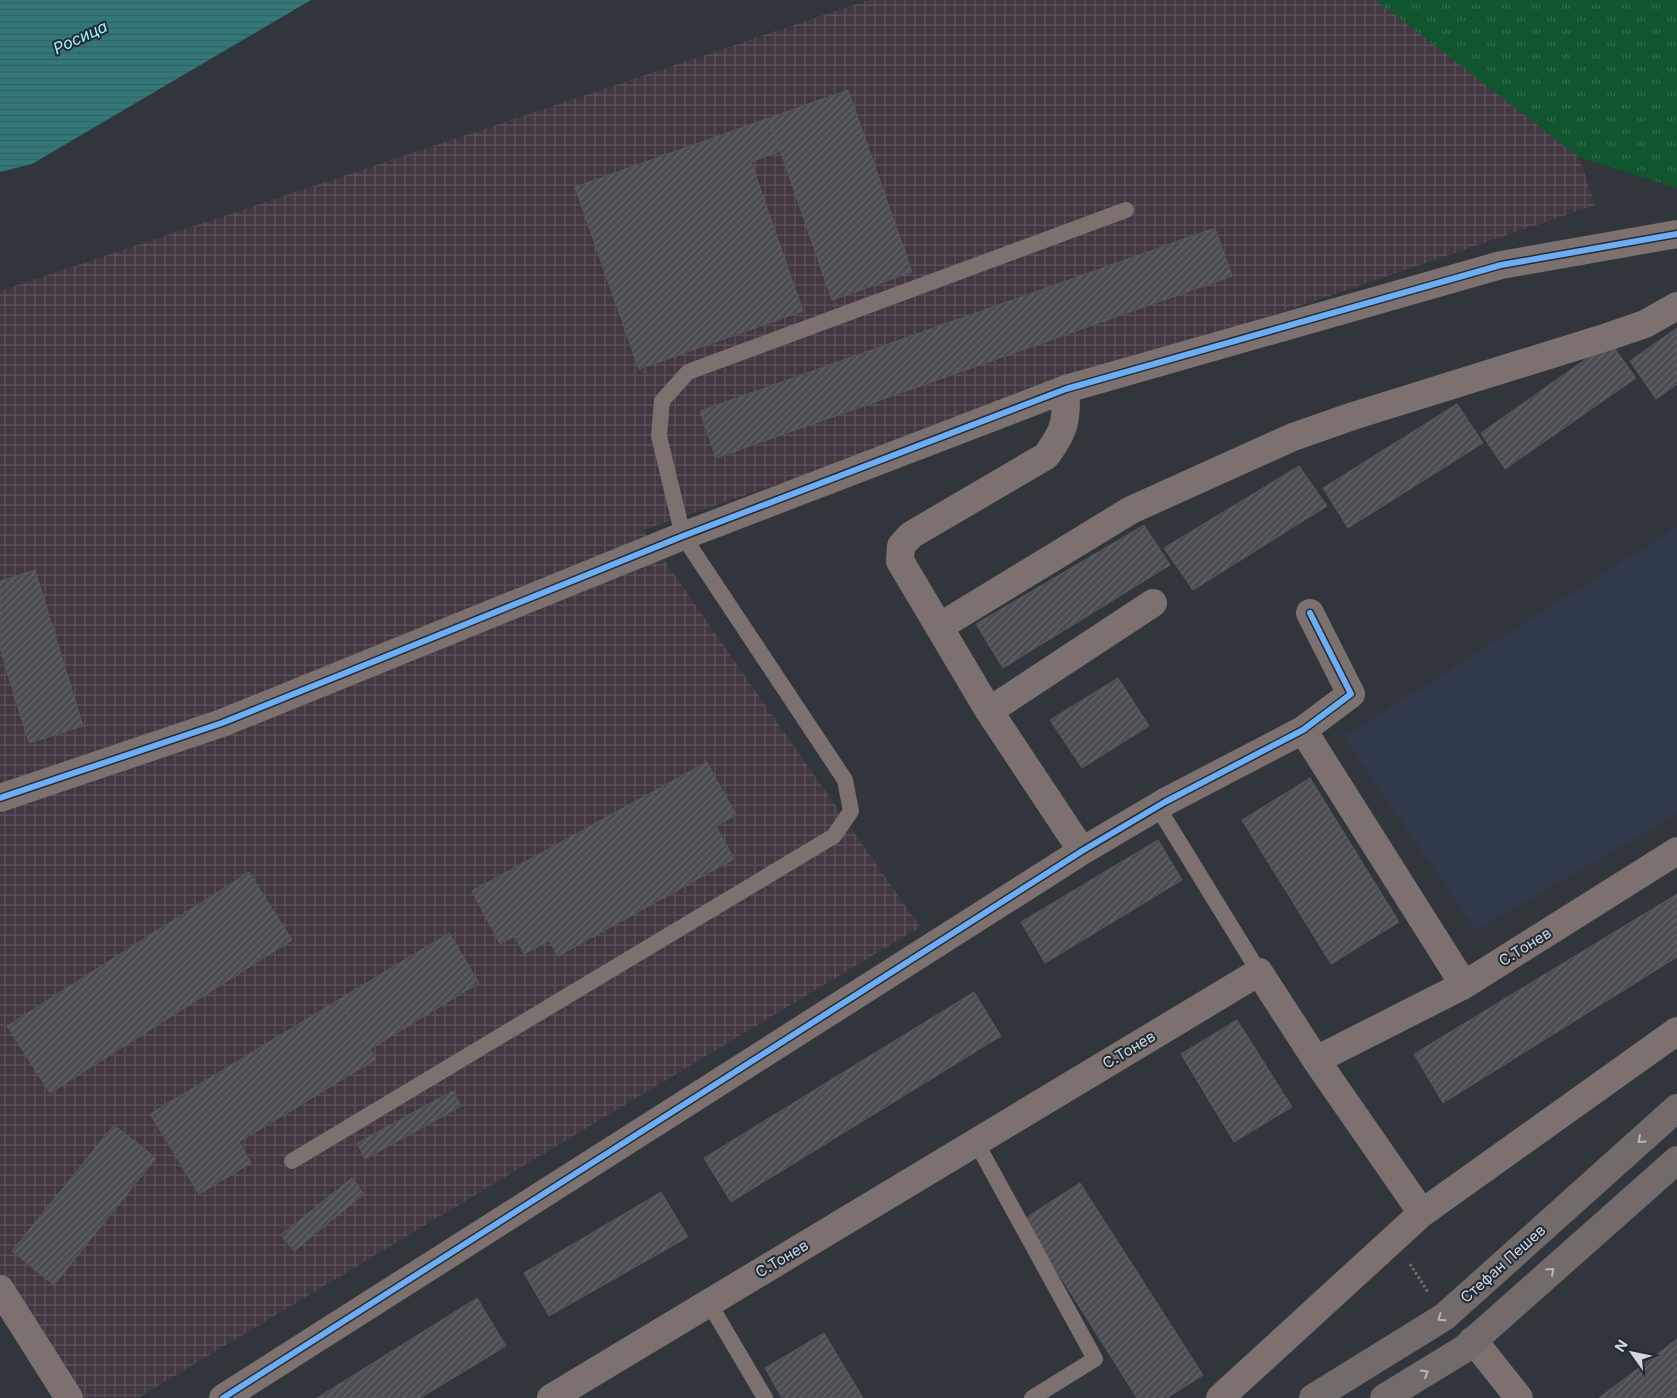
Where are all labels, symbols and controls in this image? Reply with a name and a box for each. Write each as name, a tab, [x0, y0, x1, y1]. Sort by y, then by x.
water label: Росица	[50, 16, 111, 58]
street label: С.Тонев	[1495, 923, 1555, 970]
street label: С.Тонев	[1099, 1026, 1159, 1073]
one-way arrow	[1637, 1134, 1646, 1143]
street label: Стефан Пешев	[1456, 1220, 1549, 1307]
street label: С.Тонев	[752, 1235, 812, 1282]
one-way arrow	[1546, 1268, 1555, 1277]
one-way arrow	[1437, 1312, 1447, 1321]
north arrow	[1607, 1328, 1657, 1378]
text: N	[1611, 1337, 1631, 1355]
one-way arrow	[1420, 1369, 1429, 1379]

